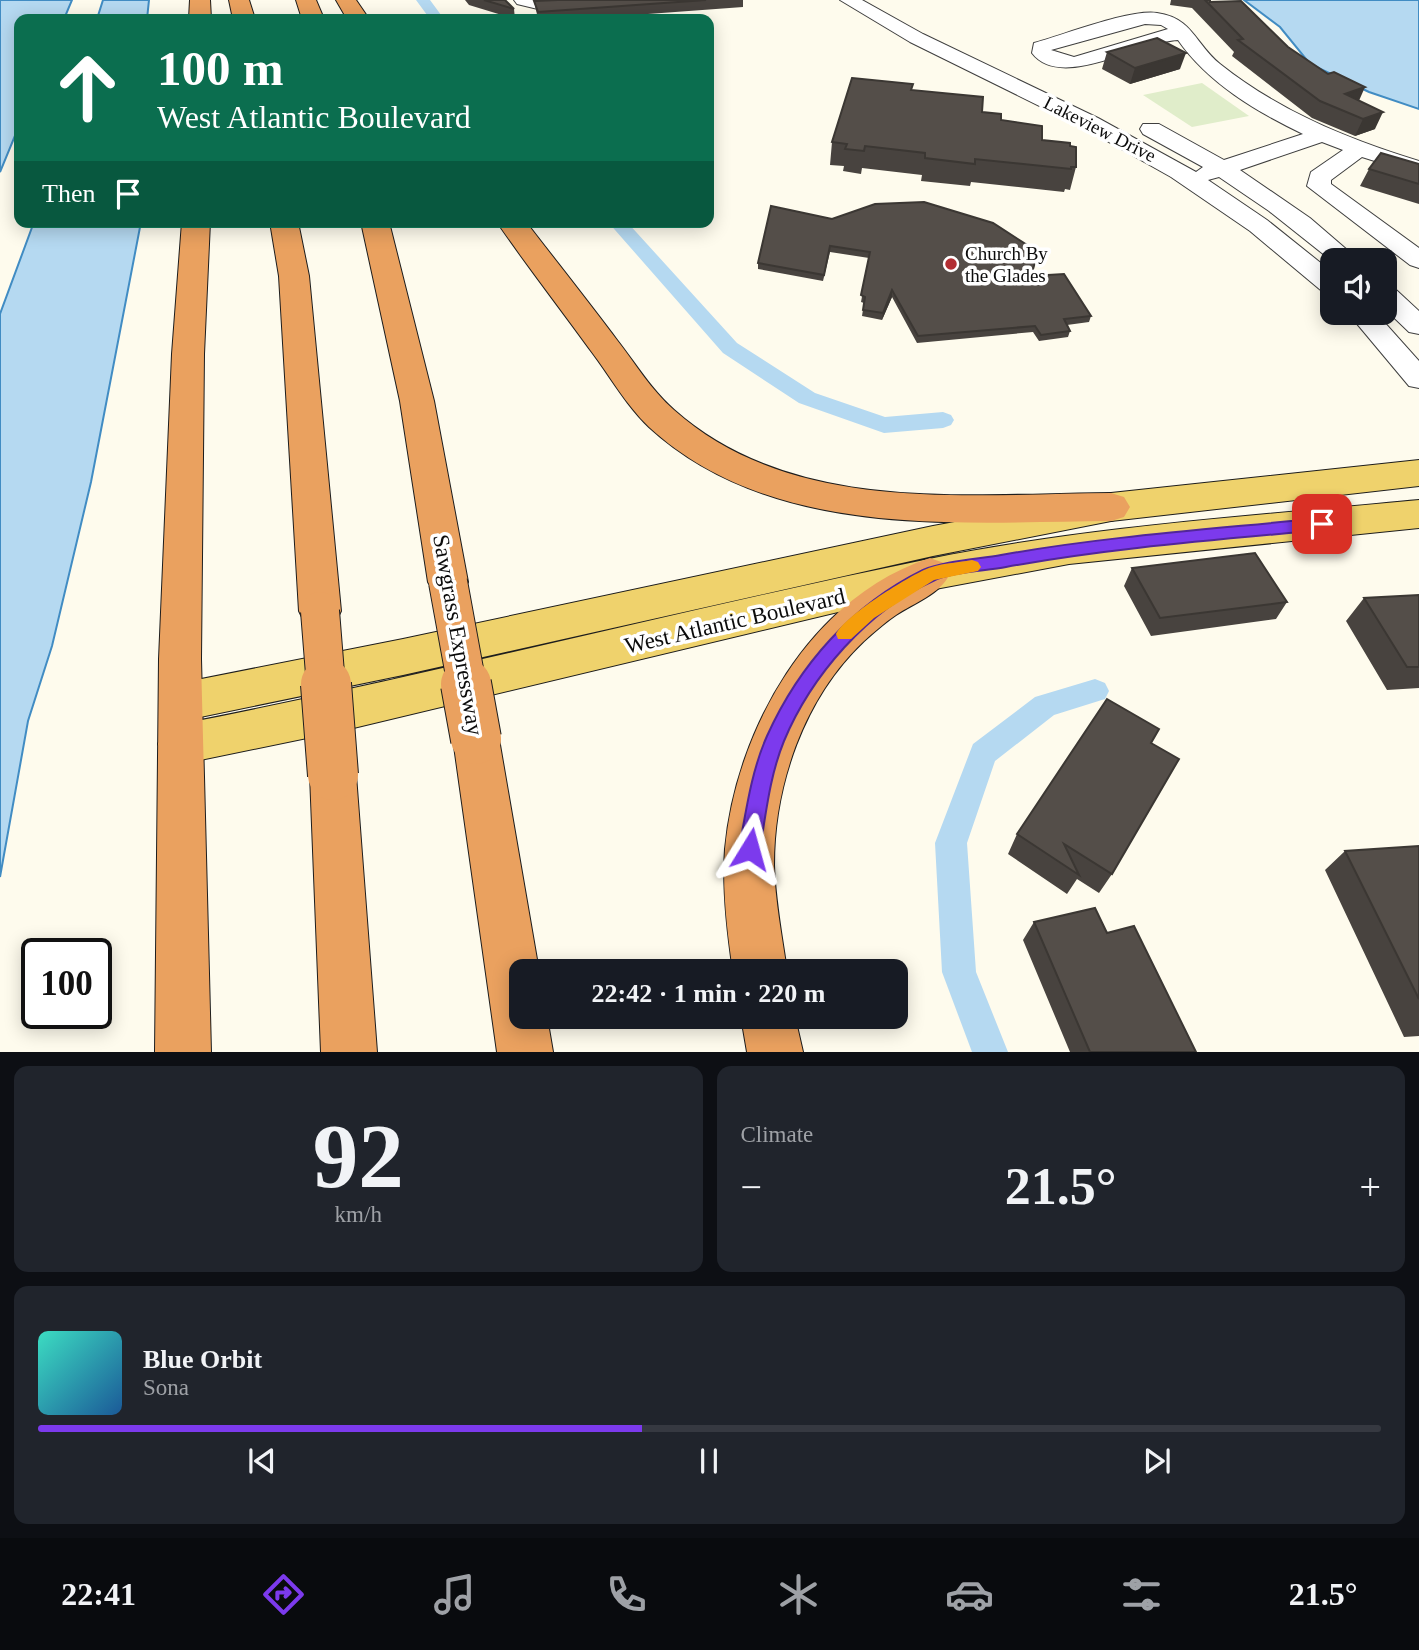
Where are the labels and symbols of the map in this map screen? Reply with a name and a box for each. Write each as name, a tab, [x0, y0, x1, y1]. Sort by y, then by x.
street label: Lakeview Drive	[1040, 92, 1160, 166]
place label: Church By the Glades	[965, 243, 1048, 286]
marker: Church By the Glades	[943, 256, 959, 272]
pin	[1292, 494, 1352, 554]
street label: Sawgrass Expressway	[428, 532, 488, 738]
street label: West Atlantic Boulevard	[622, 583, 848, 659]
position arrow	[713, 812, 787, 886]
speed limit sign: 100	[21, 938, 112, 1029]

